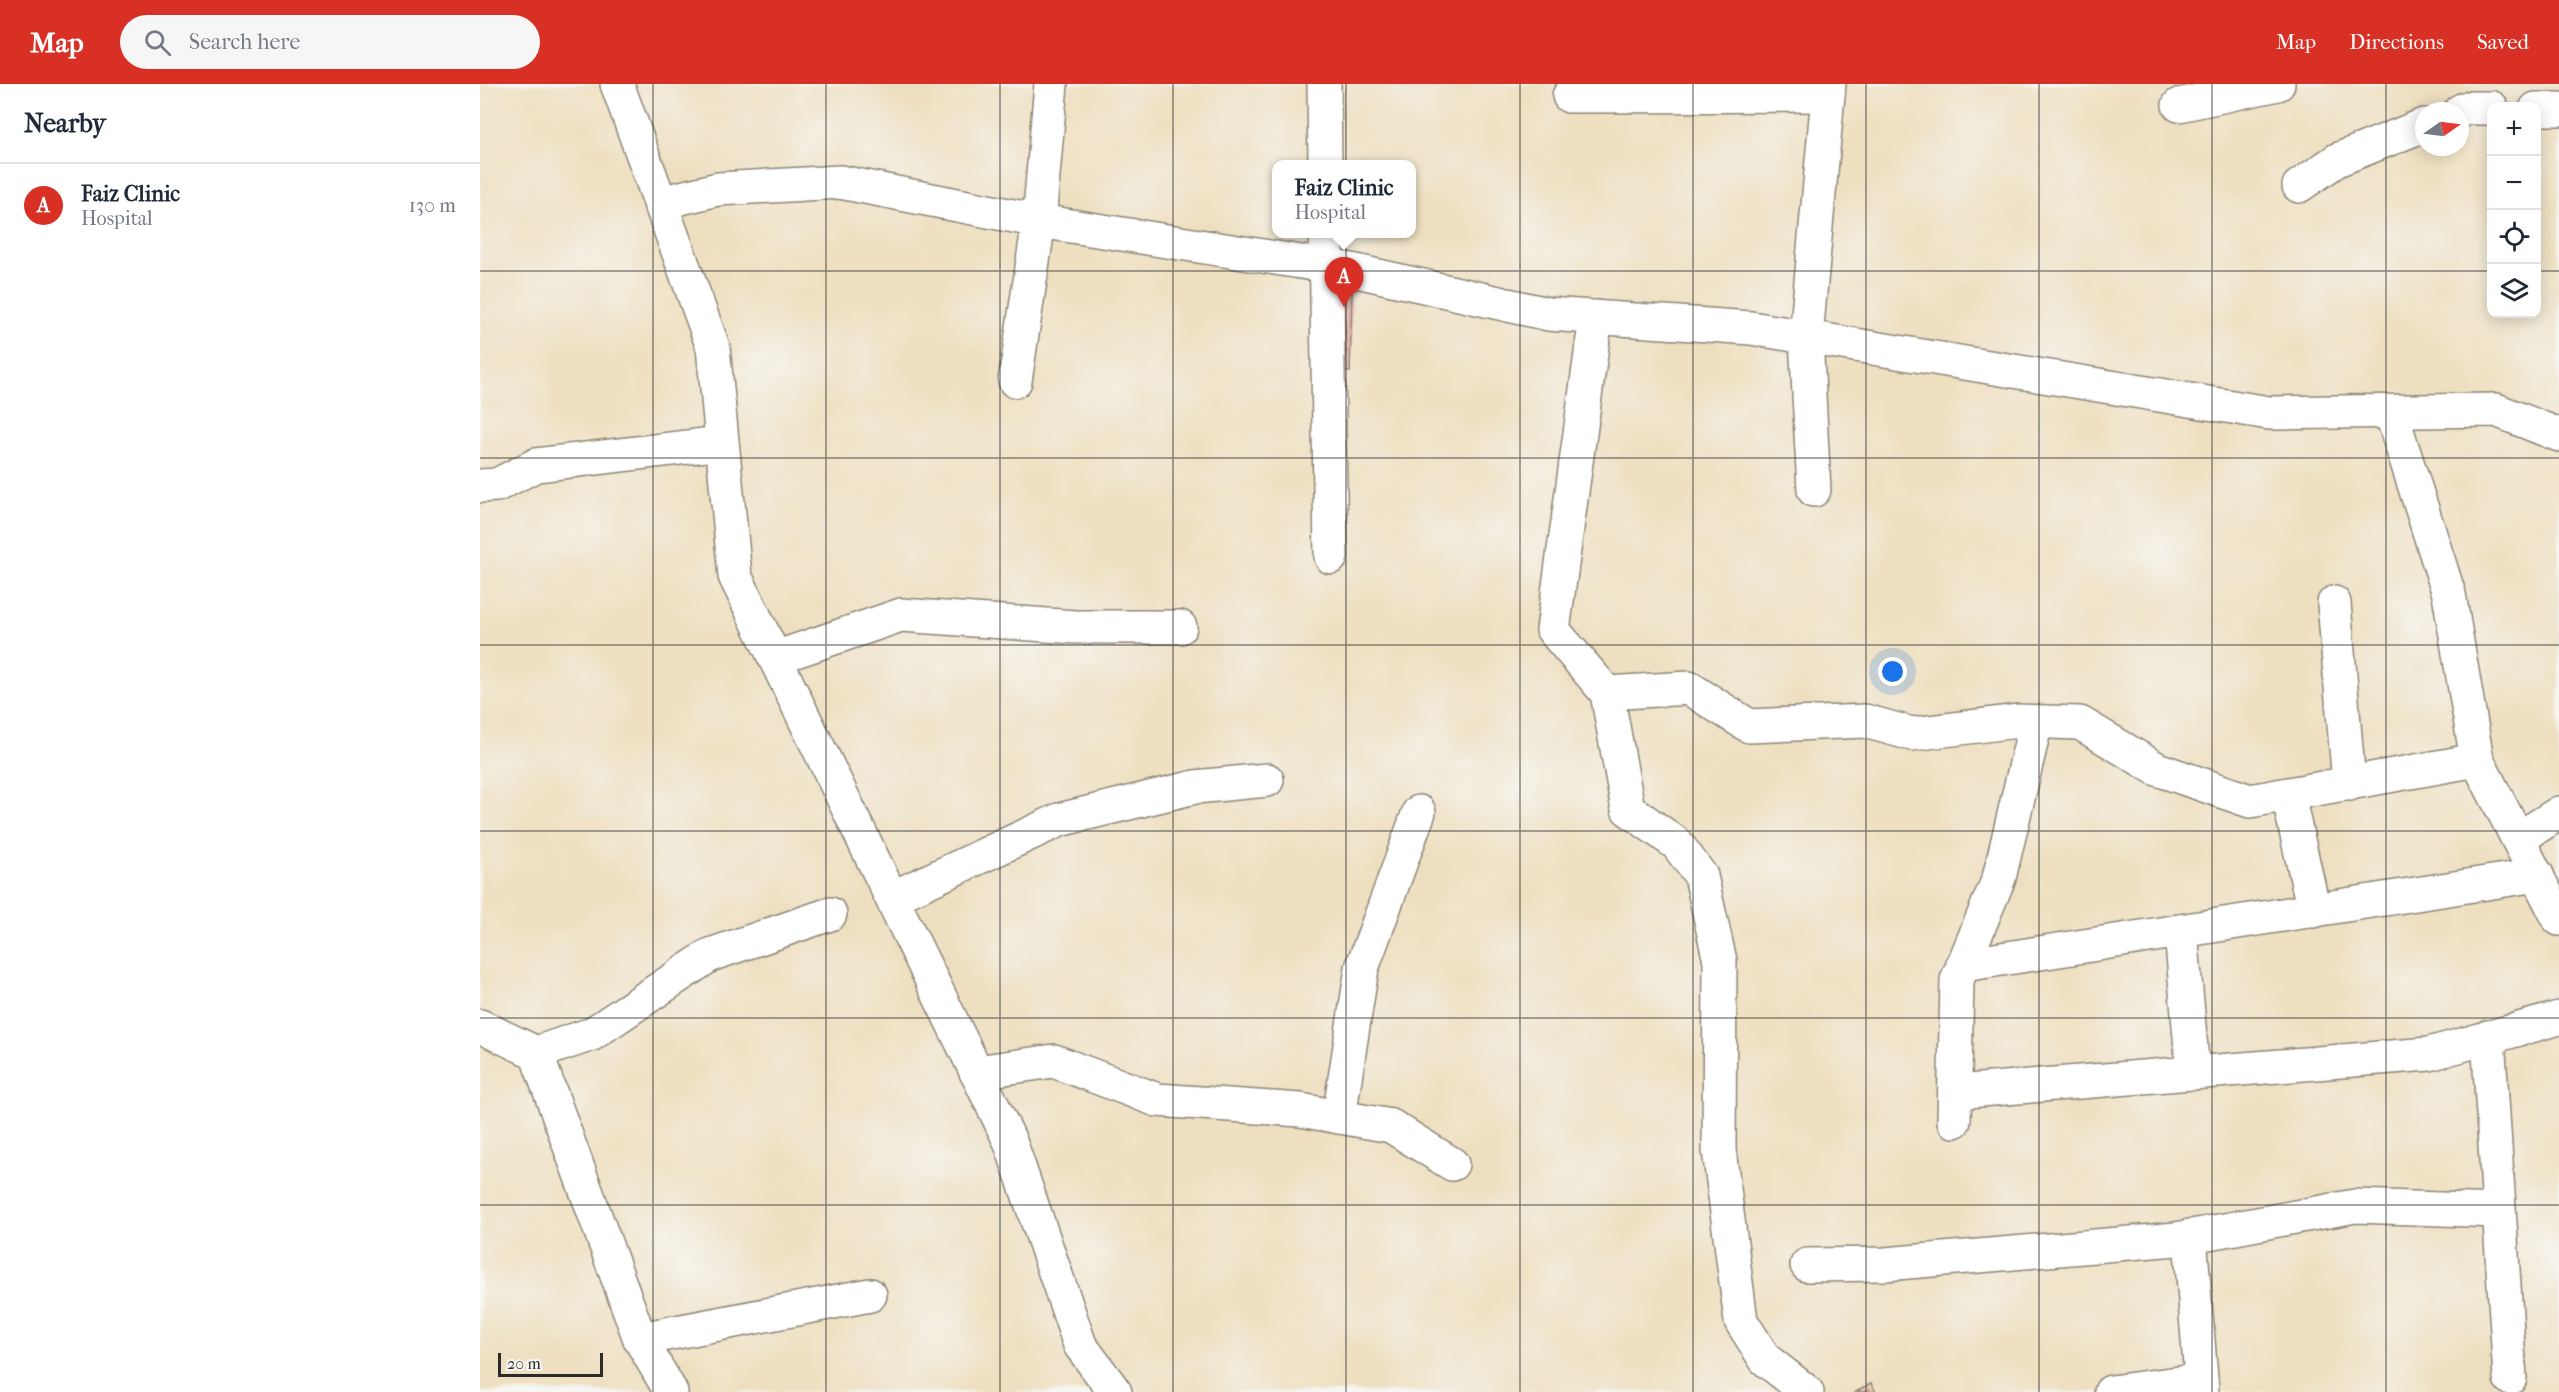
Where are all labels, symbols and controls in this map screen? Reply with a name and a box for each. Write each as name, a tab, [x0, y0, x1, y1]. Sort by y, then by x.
search box	[120, 15, 540, 69]
text: Map	[30, 26, 84, 59]
icon: search	[141, 26, 174, 59]
text: Search here	[189, 29, 300, 55]
text: Map	[2276, 30, 2316, 54]
text: Directions	[2349, 30, 2444, 54]
text: Saved	[2477, 30, 2529, 54]
north arrow	[2415, 102, 2469, 156]
map controls	[2487, 102, 2541, 318]
button: +	[2487, 102, 2541, 156]
text: Nearby	[24, 108, 106, 139]
button: −	[2487, 156, 2541, 210]
popup	[1272, 160, 1416, 238]
text: Faiz Clinic	[1294, 175, 1394, 201]
text: Faiz Clinic	[81, 181, 180, 207]
text: A	[37, 194, 50, 217]
text: 130 m	[409, 194, 456, 217]
text: Hospital	[1294, 201, 1366, 224]
text: Hospital	[81, 207, 153, 230]
button: locate	[2487, 210, 2541, 264]
pin: A	[1324, 258, 1364, 307]
button: layers	[2487, 264, 2541, 318]
your location	[1878, 657, 1907, 686]
scale bar	[498, 1350, 603, 1378]
text: 20 m	[507, 1354, 541, 1373]

